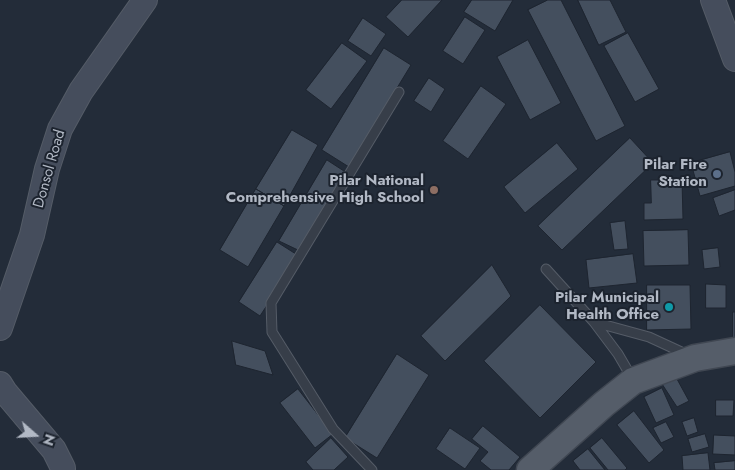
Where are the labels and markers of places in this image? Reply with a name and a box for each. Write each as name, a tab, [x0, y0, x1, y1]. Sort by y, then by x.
place label: Pilar Fire Station	[644, 156, 707, 191]
marker: Pilar Fire Station	[711, 168, 723, 180]
place label: Pilar National Comprehensive High School	[226, 172, 424, 207]
marker: Pilar National Comprehensive High School	[428, 184, 440, 196]
place label: Pilar Municipal Health Office	[555, 289, 659, 324]
marker: Pilar Municipal Health Office	[663, 301, 675, 313]

